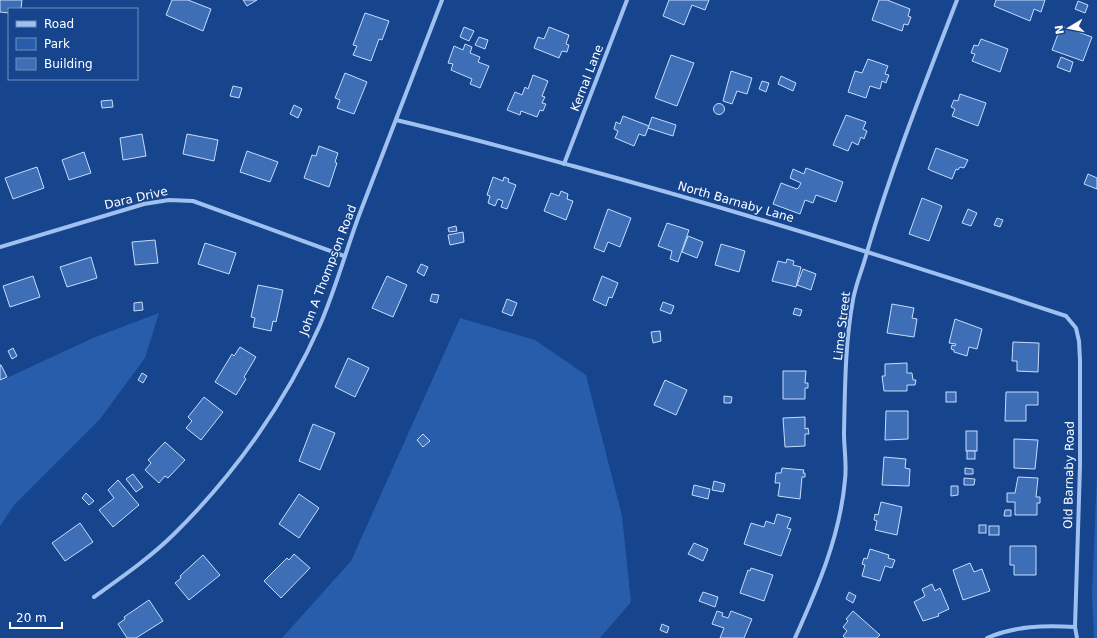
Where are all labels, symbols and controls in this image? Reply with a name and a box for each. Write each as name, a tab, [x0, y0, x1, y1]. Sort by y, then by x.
legend	[8, 8, 138, 80]
north arrow	[1049, 8, 1089, 48]
text: Road	[44, 17, 74, 31]
text: N	[1052, 24, 1067, 35]
text: Park	[44, 37, 70, 51]
street label: Kernal Lane	[568, 43, 606, 113]
text: Building	[44, 57, 93, 71]
street label: North Barnaby Lane	[676, 179, 796, 225]
street label: Dara Drive	[103, 184, 169, 212]
street label: John A Thompson Road	[296, 203, 359, 338]
street label: Lime Street	[831, 290, 853, 361]
street label: Old Barnaby Road	[1061, 421, 1077, 529]
scale bar	[10, 604, 62, 630]
text: 20 m	[16, 611, 47, 625]

